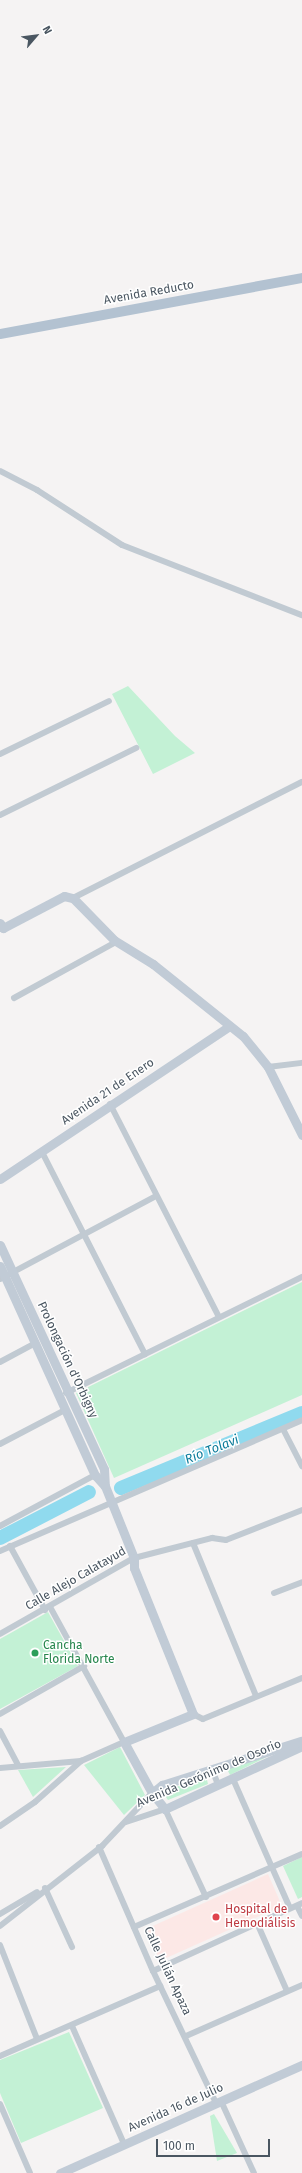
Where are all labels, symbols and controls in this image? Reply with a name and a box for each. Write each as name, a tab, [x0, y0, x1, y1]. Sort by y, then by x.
north arrow	[16, 16, 56, 56]
text: N	[40, 24, 54, 36]
street label: Avenida Reducto	[103, 278, 195, 308]
street label: Avenida 21 de Enero	[59, 1056, 157, 1128]
street label: Prolongación d'Orbigny	[34, 1300, 100, 1420]
water label: Río Tolavi	[183, 1432, 241, 1468]
street label: Calle Alejo Calatayud	[23, 1544, 129, 1614]
place label: Cancha Florida Norte	[43, 1639, 115, 1667]
marker: Cancha Florida Norte	[30, 1648, 40, 1658]
street label: Avenida Gerónimo de Osorio	[135, 1737, 283, 1811]
place label: Hospital de Hemodiálisis	[225, 1903, 295, 1931]
marker: Hospital de Hemodiálisis	[210, 1911, 222, 1923]
street label: Calle Julián Apaza	[140, 1924, 194, 2018]
street label: Avenida 16 de Julio	[126, 2081, 226, 2135]
scale bar	[158, 2131, 272, 2157]
text: 100 m	[163, 2139, 195, 2153]

